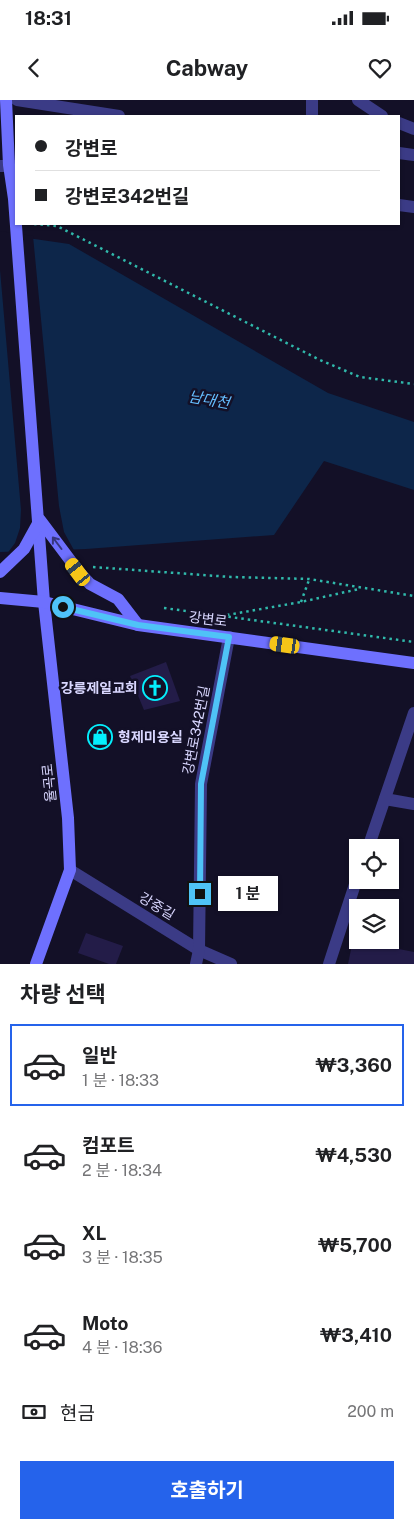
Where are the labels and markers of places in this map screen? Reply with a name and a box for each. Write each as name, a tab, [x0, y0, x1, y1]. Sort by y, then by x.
church icon: 강릉제일교회	[142, 675, 168, 701]
place label: 강릉제일교회	[61, 680, 138, 696]
shop icon: 형제미용실	[87, 724, 113, 750]
place label: 형제미용실	[118, 729, 182, 745]

